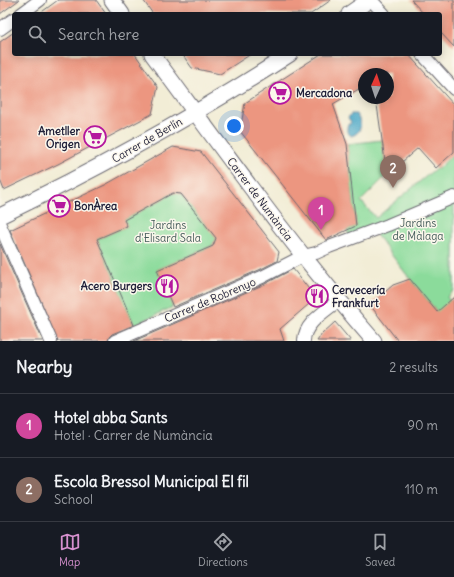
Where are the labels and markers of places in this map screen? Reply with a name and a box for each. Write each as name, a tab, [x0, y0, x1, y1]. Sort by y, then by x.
supermarket icon: Mercadona	[267, 80, 293, 106]
place label: Mercadona	[296, 86, 353, 100]
place label: Ametller Origen	[38, 124, 81, 152]
supermarket icon: Ametller Origen	[82, 124, 108, 150]
pin: 2	[380, 155, 406, 188]
supermarket icon: BonÀrea	[46, 193, 72, 219]
pin: 1	[308, 197, 334, 230]
place label: BonÀrea	[74, 198, 118, 213]
restaurant icon: Acero Burgers	[154, 273, 180, 299]
place label: Acero Burgers	[81, 279, 152, 294]
restaurant icon: Cervecería Frankfurt	[304, 283, 330, 309]
place label: Cervecería Frankfurt	[332, 283, 386, 310]

